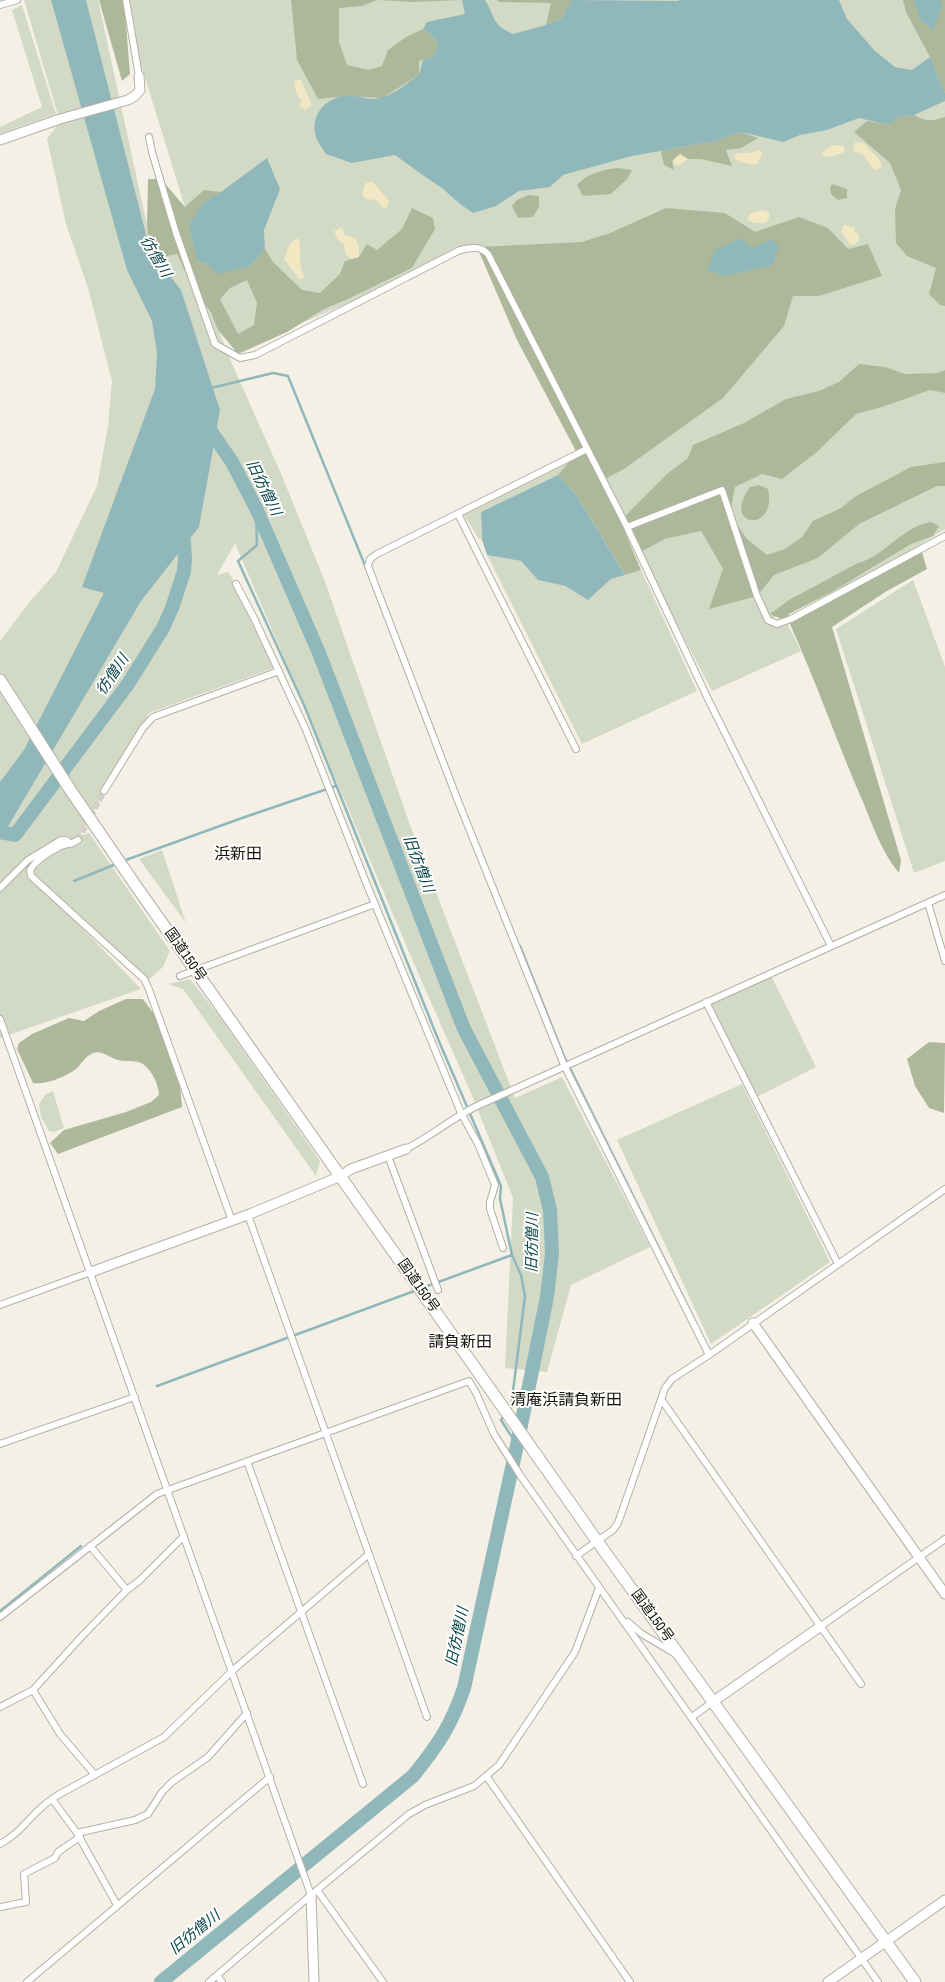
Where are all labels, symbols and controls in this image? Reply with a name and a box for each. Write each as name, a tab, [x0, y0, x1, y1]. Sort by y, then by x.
water label: 彷僧川	[136, 233, 174, 281]
water label: 旧彷僧川	[242, 457, 284, 519]
water label: 彷僧川	[93, 651, 133, 699]
water label: 旧彷僧川	[399, 833, 437, 895]
district label: 浜新田	[214, 845, 262, 865]
street label: 国道150号	[161, 925, 209, 985]
water label: 旧彷僧川	[523, 1213, 543, 1273]
street label: 国道150号	[394, 1256, 442, 1316]
district label: 請負新田	[428, 1333, 492, 1353]
district label: 清庵浜請負新田	[510, 1391, 622, 1411]
street label: 国道150号	[627, 1586, 677, 1646]
water label: 旧彷僧川	[443, 1606, 473, 1668]
water label: 旧彷僧川	[166, 1907, 224, 1959]

